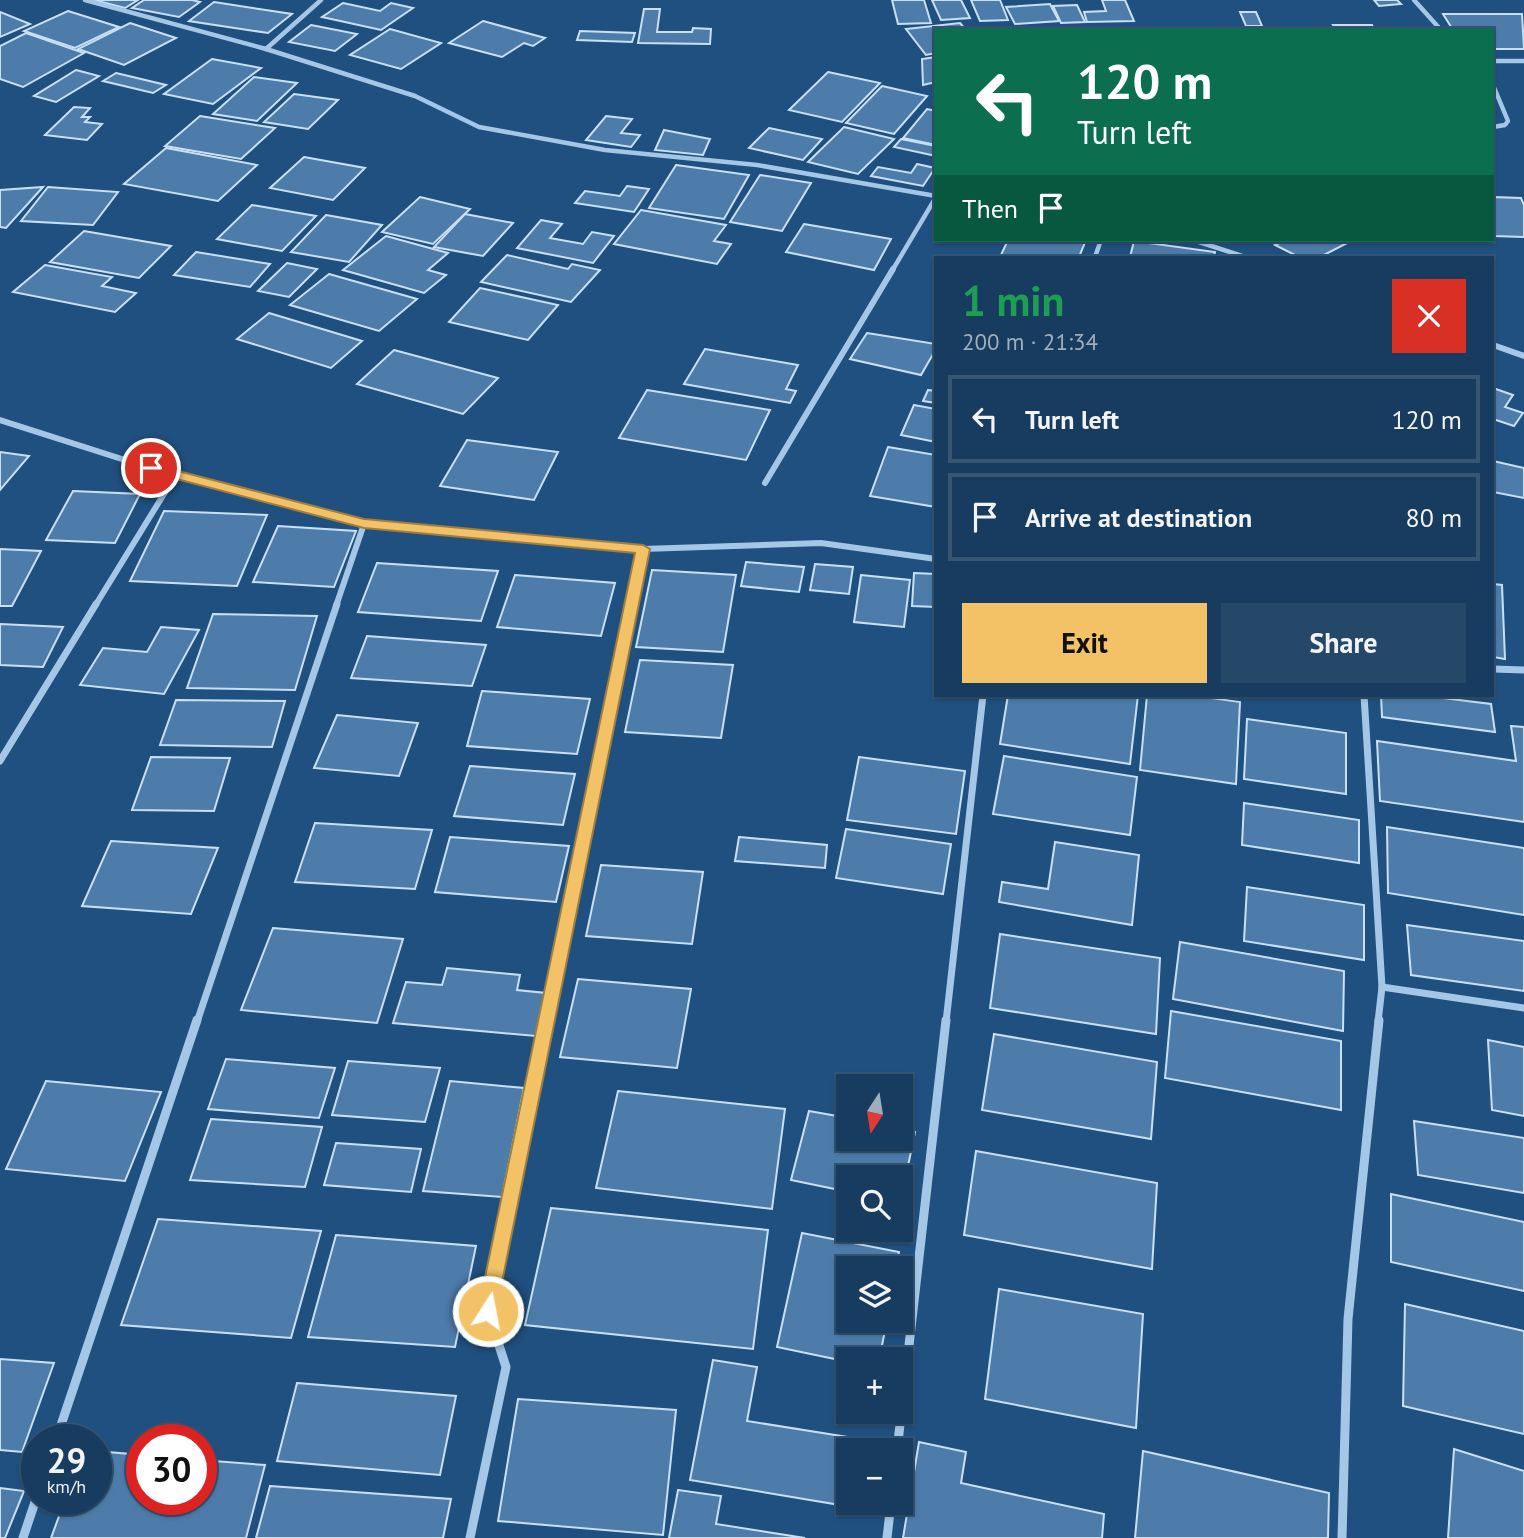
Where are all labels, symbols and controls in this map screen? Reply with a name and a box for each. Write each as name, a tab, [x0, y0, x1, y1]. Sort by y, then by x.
text: 120 m	[1077, 49, 1212, 113]
icon: left	[962, 56, 1053, 147]
text: Turn left	[1077, 111, 1192, 153]
icon: arrive	[1032, 189, 1070, 227]
text: Then	[962, 192, 1018, 225]
text: 1 min	[962, 273, 1064, 328]
button: close	[1392, 279, 1466, 353]
text: 200 m · 21:34	[962, 327, 1098, 356]
icon: left	[966, 400, 1004, 438]
text: Turn left	[1025, 403, 1119, 436]
text: 120 m	[1391, 403, 1462, 436]
pin	[121, 438, 181, 498]
icon: arrive	[132, 449, 170, 487]
icon: arrive	[966, 498, 1004, 536]
text: Arrive at destination	[1025, 501, 1252, 534]
text: 80 m	[1406, 501, 1462, 534]
button: Exit	[962, 603, 1207, 683]
button: Share	[1221, 603, 1466, 683]
north arrow	[836, 1074, 914, 1152]
map controls	[836, 1074, 913, 1515]
button: search	[836, 1165, 913, 1242]
button: layers	[836, 1256, 913, 1333]
position arrow	[451, 1274, 525, 1348]
button: +	[836, 1347, 913, 1424]
speed limit sign: 30	[126, 1424, 217, 1515]
text: 29	[47, 1437, 86, 1483]
button: −	[836, 1438, 913, 1515]
text: km/h	[47, 1475, 86, 1498]

